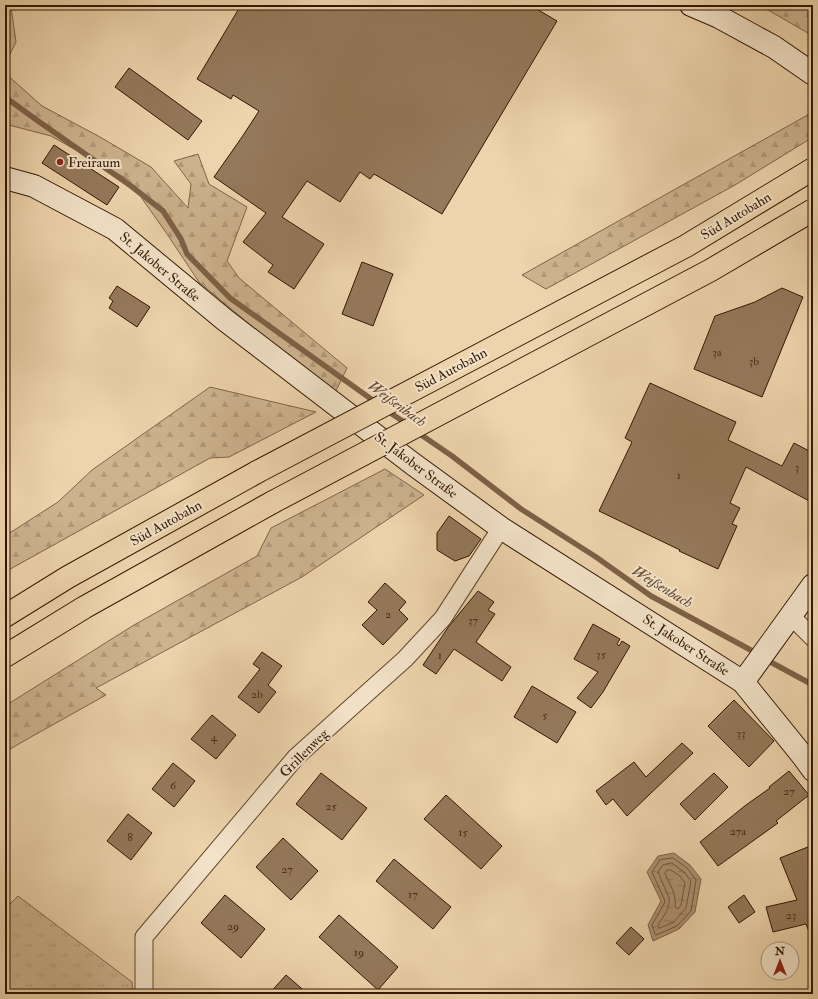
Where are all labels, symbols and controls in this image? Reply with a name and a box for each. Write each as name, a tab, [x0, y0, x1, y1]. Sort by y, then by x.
place label: Freiraum	[68, 154, 120, 171]
marker: Freiraum	[55, 157, 65, 167]
street label: Süd Autobahn	[698, 188, 774, 244]
street label: St. Jakober Straße	[116, 228, 204, 306]
street label: Süd Autobahn	[412, 344, 490, 396]
house number: 3a	[712, 345, 723, 360]
house number: 3b	[749, 354, 759, 369]
water label: Weißenbach	[364, 376, 430, 432]
street label: St. Jakober Straße	[371, 428, 461, 502]
house number: 3	[795, 460, 799, 475]
house number: 1	[677, 468, 681, 483]
street label: Süd Autobahn	[127, 496, 205, 550]
water label: Weißenbach	[628, 561, 696, 613]
house number: 2	[385, 607, 391, 622]
street label: St. Jakober Straße	[639, 611, 733, 679]
house number: 37	[468, 613, 479, 628]
house number: 35	[596, 647, 607, 662]
house number: 1	[438, 648, 442, 663]
house number: 2b	[251, 687, 263, 702]
house number: 5	[542, 708, 548, 723]
street label: Grillenweg	[276, 724, 333, 781]
house number: 33	[736, 726, 746, 741]
house number: 4	[211, 730, 218, 745]
house number: 6	[170, 778, 177, 793]
house number: 27	[783, 784, 795, 799]
house number: 25	[325, 799, 337, 814]
house number: 27a	[730, 824, 747, 839]
house number: 15	[458, 825, 468, 840]
house number: 8	[127, 830, 133, 845]
house number: 27	[281, 862, 293, 877]
house number: 17	[408, 887, 418, 902]
house number: 23	[786, 908, 796, 923]
house number: 29	[227, 919, 239, 934]
north arrow	[760, 941, 800, 981]
house number: 19	[354, 945, 364, 960]
text: N	[774, 945, 786, 958]

